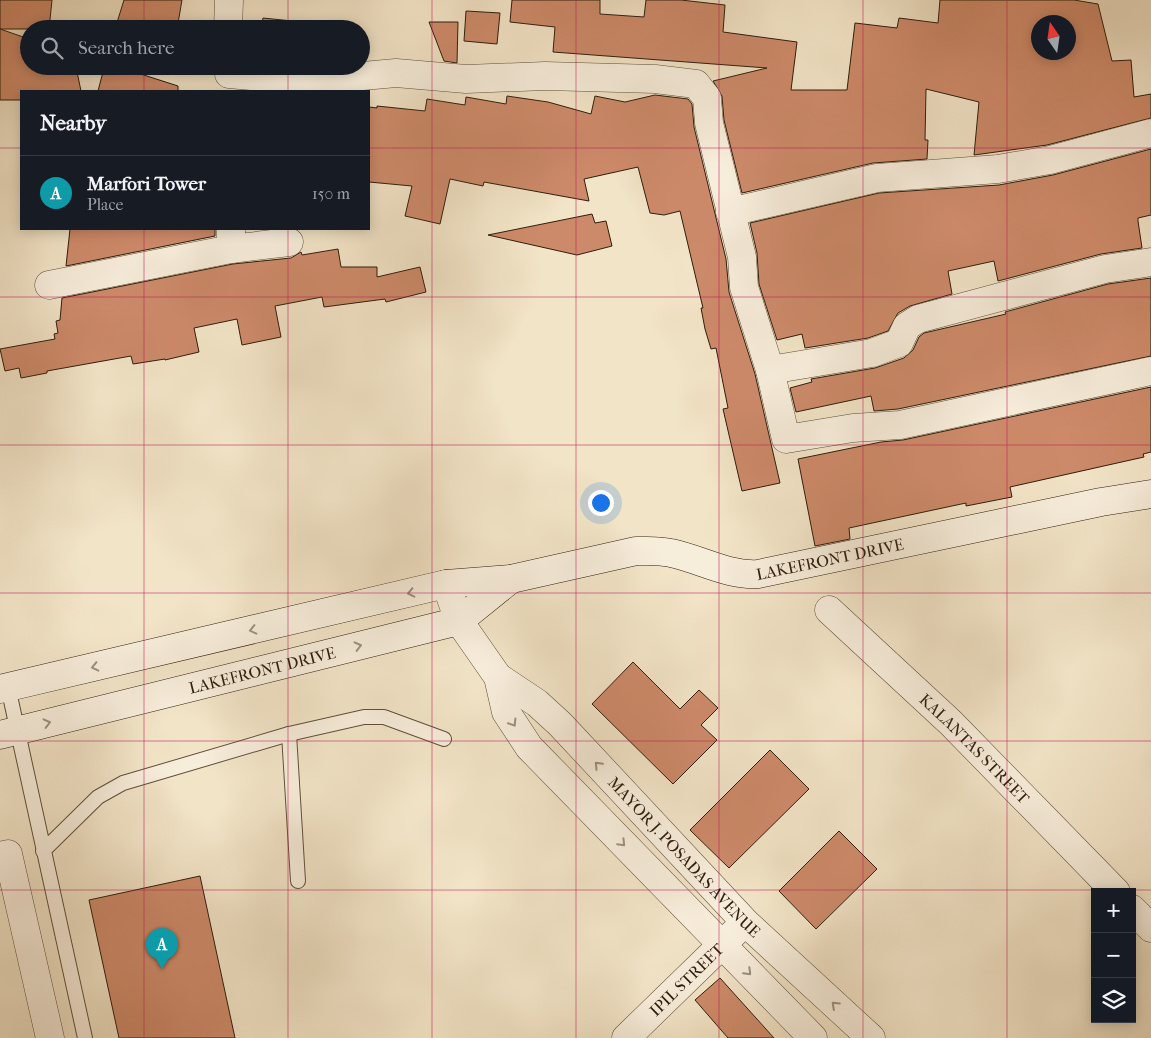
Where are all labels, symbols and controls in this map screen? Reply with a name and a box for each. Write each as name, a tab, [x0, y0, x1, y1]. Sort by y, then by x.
north arrow	[1031, 15, 1076, 60]
search box	[20, 20, 370, 75]
icon: search	[38, 34, 66, 62]
text: Search here	[78, 37, 174, 59]
text: Nearby	[40, 111, 106, 135]
text: Marfori Tower	[87, 173, 206, 195]
text: A	[51, 184, 61, 203]
text: 150 m	[312, 184, 350, 203]
text: Place	[87, 195, 123, 214]
your location	[588, 490, 614, 516]
street label: LAKEFRONT DRIVE	[754, 535, 906, 584]
one-way arrow	[407, 587, 416, 598]
one-way arrow	[249, 624, 257, 635]
one-way arrow	[354, 641, 363, 652]
street label: LAKEFRONT DRIVE	[187, 643, 338, 698]
one-way arrow	[90, 661, 99, 672]
street label: KALANTAS STREET	[915, 690, 1033, 808]
one-way arrow	[43, 718, 52, 729]
one-way arrow	[507, 718, 517, 727]
one-way arrow	[595, 762, 604, 771]
street label: MAYOR J. POSADAS AVENUE	[604, 773, 764, 942]
one-way arrow	[616, 838, 625, 847]
map controls	[1091, 888, 1136, 1023]
button: +	[1091, 888, 1136, 933]
pin: A	[146, 928, 178, 969]
button: −	[1091, 933, 1136, 978]
street label: IPIL STREET	[645, 939, 728, 1020]
one-way arrow	[742, 967, 751, 976]
button: layers	[1091, 978, 1136, 1023]
one-way arrow	[832, 1002, 841, 1011]

